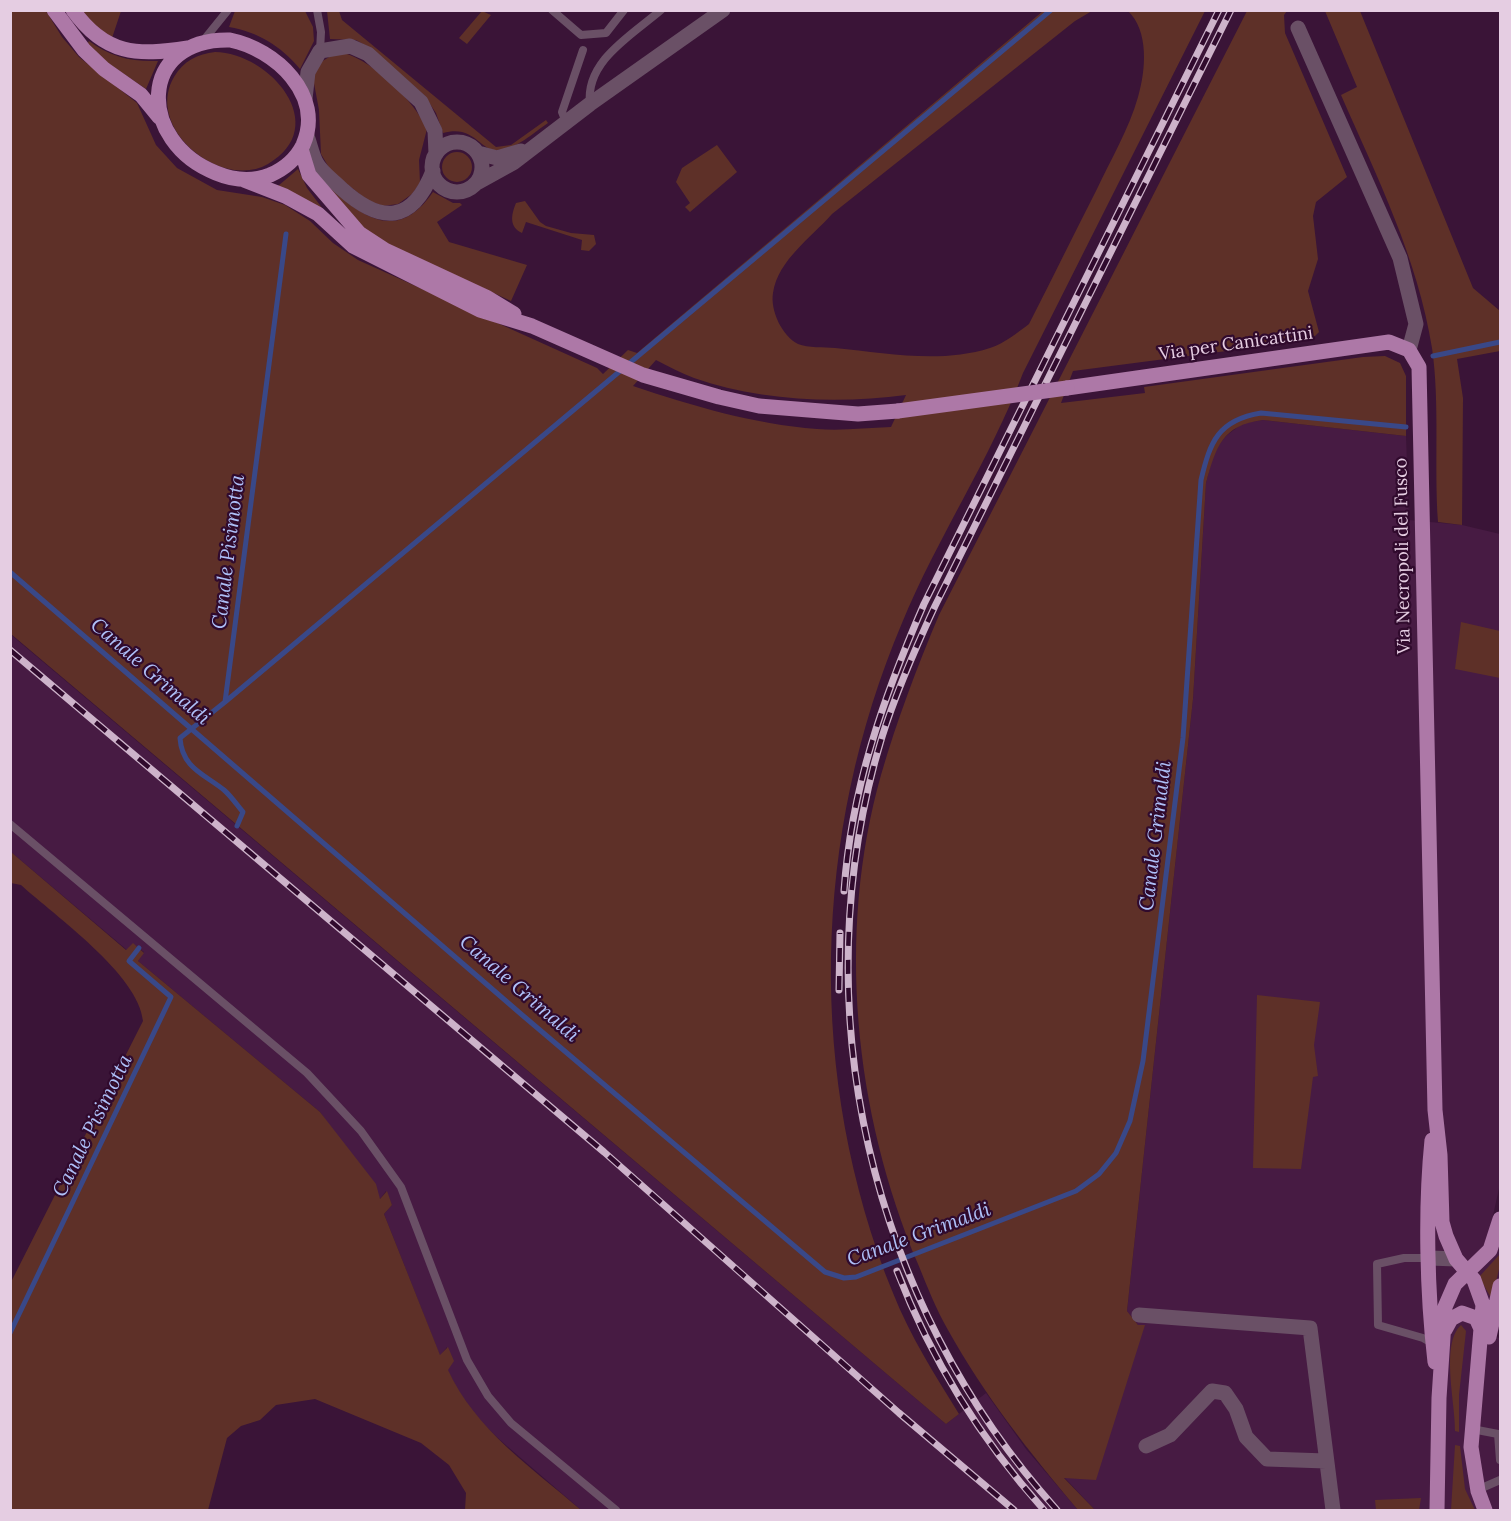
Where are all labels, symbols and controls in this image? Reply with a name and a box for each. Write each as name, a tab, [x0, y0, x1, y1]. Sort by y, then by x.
street label: Via per Canicattini	[1158, 322, 1314, 366]
street label: Via Necropoli del Fusco	[1390, 458, 1416, 654]
water label: Canale Pisimotta	[208, 473, 250, 631]
water label: Canale Grimaldi	[85, 613, 215, 731]
water label: Canale Grimaldi	[1135, 760, 1177, 912]
water label: Canale Grimaldi	[454, 930, 584, 1048]
water label: Canale Pisimotta	[48, 1051, 138, 1201]
water label: Canale Grimaldi	[844, 1198, 994, 1272]

